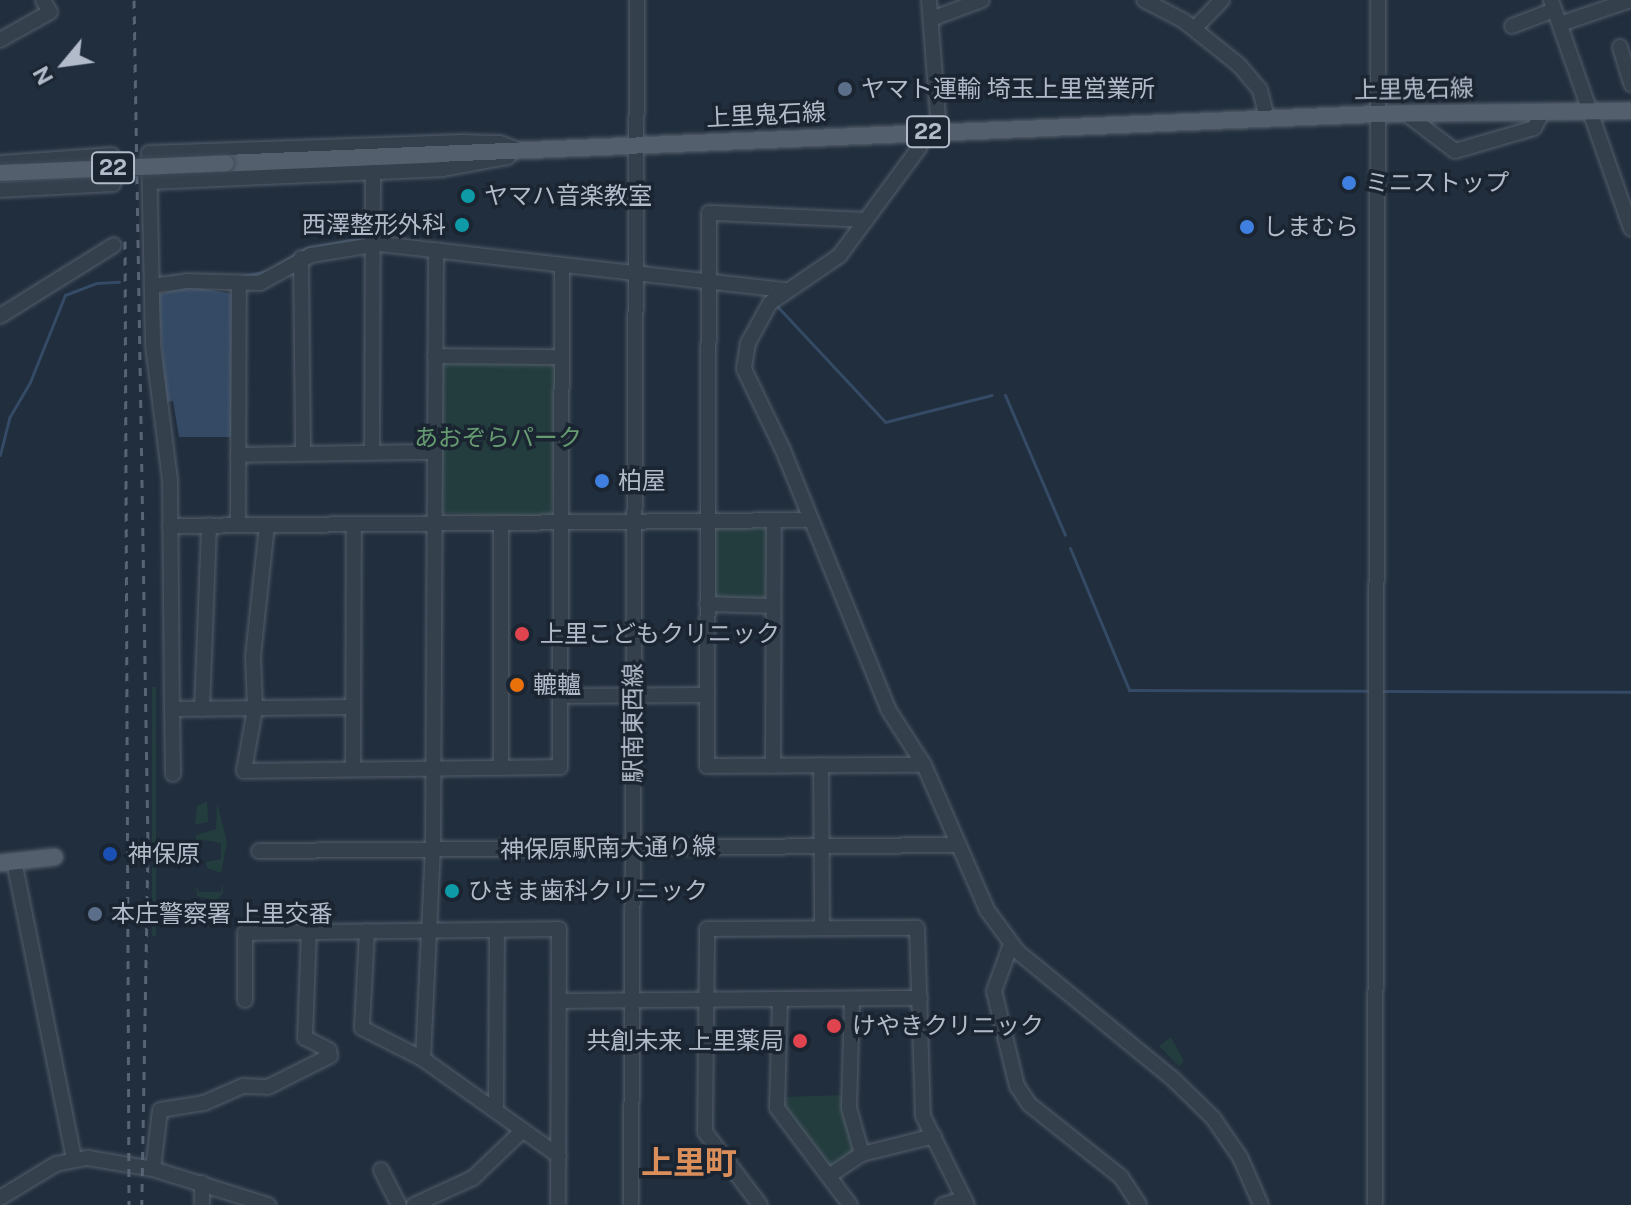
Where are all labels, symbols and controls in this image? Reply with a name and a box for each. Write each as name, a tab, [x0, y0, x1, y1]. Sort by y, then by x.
north arrow	[24, 24, 104, 104]
text: N	[27, 62, 59, 89]
street label: 上里鬼石線	[1354, 74, 1474, 104]
place label: ヤマト運輸 埼玉上里営業所	[861, 75, 1155, 103]
marker: ヤマト運輸 埼玉上里営業所	[836, 80, 854, 98]
street label: 上里鬼石線	[705, 97, 827, 133]
road number: 22	[906, 114, 950, 150]
road number: 22	[91, 150, 135, 186]
place label: ミニストップ	[1365, 169, 1509, 197]
marker: ミニストップ	[1340, 174, 1358, 192]
place label: ヤマハ音楽教室	[484, 182, 652, 210]
marker: ヤマハ音楽教室	[459, 187, 477, 205]
place label: 西澤整形外科	[302, 211, 446, 239]
place label: しまむら	[1263, 213, 1359, 241]
marker: 西澤整形外科	[453, 216, 471, 234]
marker: しまむら	[1238, 218, 1256, 236]
park label: あおぞらパーク	[414, 424, 582, 452]
place label: 柏屋	[618, 467, 666, 495]
marker: 柏屋	[593, 472, 611, 490]
place label: 上里こどもクリニック	[540, 620, 780, 648]
marker: 上里こどもクリニック	[511, 623, 533, 645]
street label: 駅南東西線	[619, 663, 647, 783]
place label: 轆轤	[533, 671, 581, 699]
marker: 轆轤	[508, 676, 526, 694]
street label: 神保原駅南大通り線	[500, 832, 716, 864]
place label: 神保原	[128, 840, 200, 868]
marker: 神保原	[99, 843, 121, 865]
place label: ひきま歯科クリニック	[468, 877, 708, 905]
marker: ひきま歯科クリニック	[443, 882, 461, 900]
place label: 本庄警察署 上里交番	[111, 900, 333, 928]
marker: 本庄警察署 上里交番	[86, 905, 104, 923]
place label: けやきクリニック	[852, 1012, 1044, 1040]
marker: けやきクリニック	[823, 1015, 845, 1037]
place label: 共創未来 上里薬局	[586, 1027, 784, 1055]
marker: 共創未来 上里薬局	[791, 1032, 809, 1050]
district label: 上里町	[641, 1144, 737, 1182]

